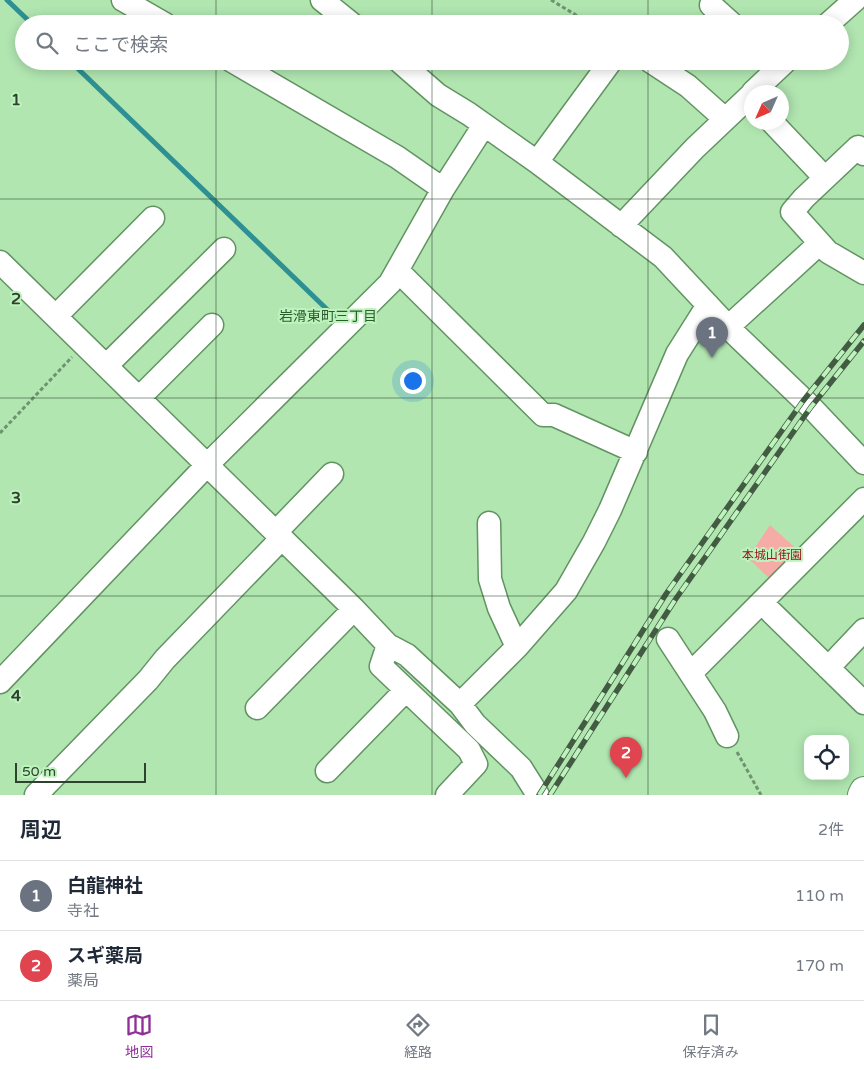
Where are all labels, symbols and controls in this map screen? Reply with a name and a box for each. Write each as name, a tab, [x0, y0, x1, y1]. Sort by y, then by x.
search box	[15, 15, 849, 70]
icon: search	[33, 29, 61, 57]
text: ここで検索	[73, 34, 168, 56]
north arrow	[744, 85, 789, 130]
text: 1	[11, 90, 21, 110]
text: 2	[11, 289, 21, 309]
district label: 岩滑東町三丁目	[279, 308, 377, 325]
pin: 1	[696, 317, 728, 358]
your location	[400, 368, 426, 394]
text: 3	[11, 488, 21, 508]
park label: 本城山街園	[742, 548, 802, 562]
text: 4	[11, 686, 21, 706]
map controls	[804, 735, 849, 780]
button: locate	[804, 735, 849, 780]
pin: 2	[610, 737, 642, 778]
scale bar	[15, 760, 146, 783]
text: 50 m	[22, 763, 56, 780]
text: 周辺	[20, 818, 62, 843]
text: 2件	[818, 820, 844, 840]
text: 白龍神社	[67, 875, 143, 897]
text: 1	[31, 886, 41, 906]
text: 110 m	[795, 886, 844, 906]
text: 寺社	[67, 901, 99, 921]
text: スギ薬局	[67, 945, 143, 967]
text: 2	[31, 956, 41, 976]
text: 170 m	[795, 956, 844, 976]
text: 薬局	[67, 971, 99, 991]
tab: 地図	[125, 1011, 153, 1061]
tab: 経路	[404, 1011, 432, 1061]
tab: 保存済み	[683, 1011, 739, 1061]

